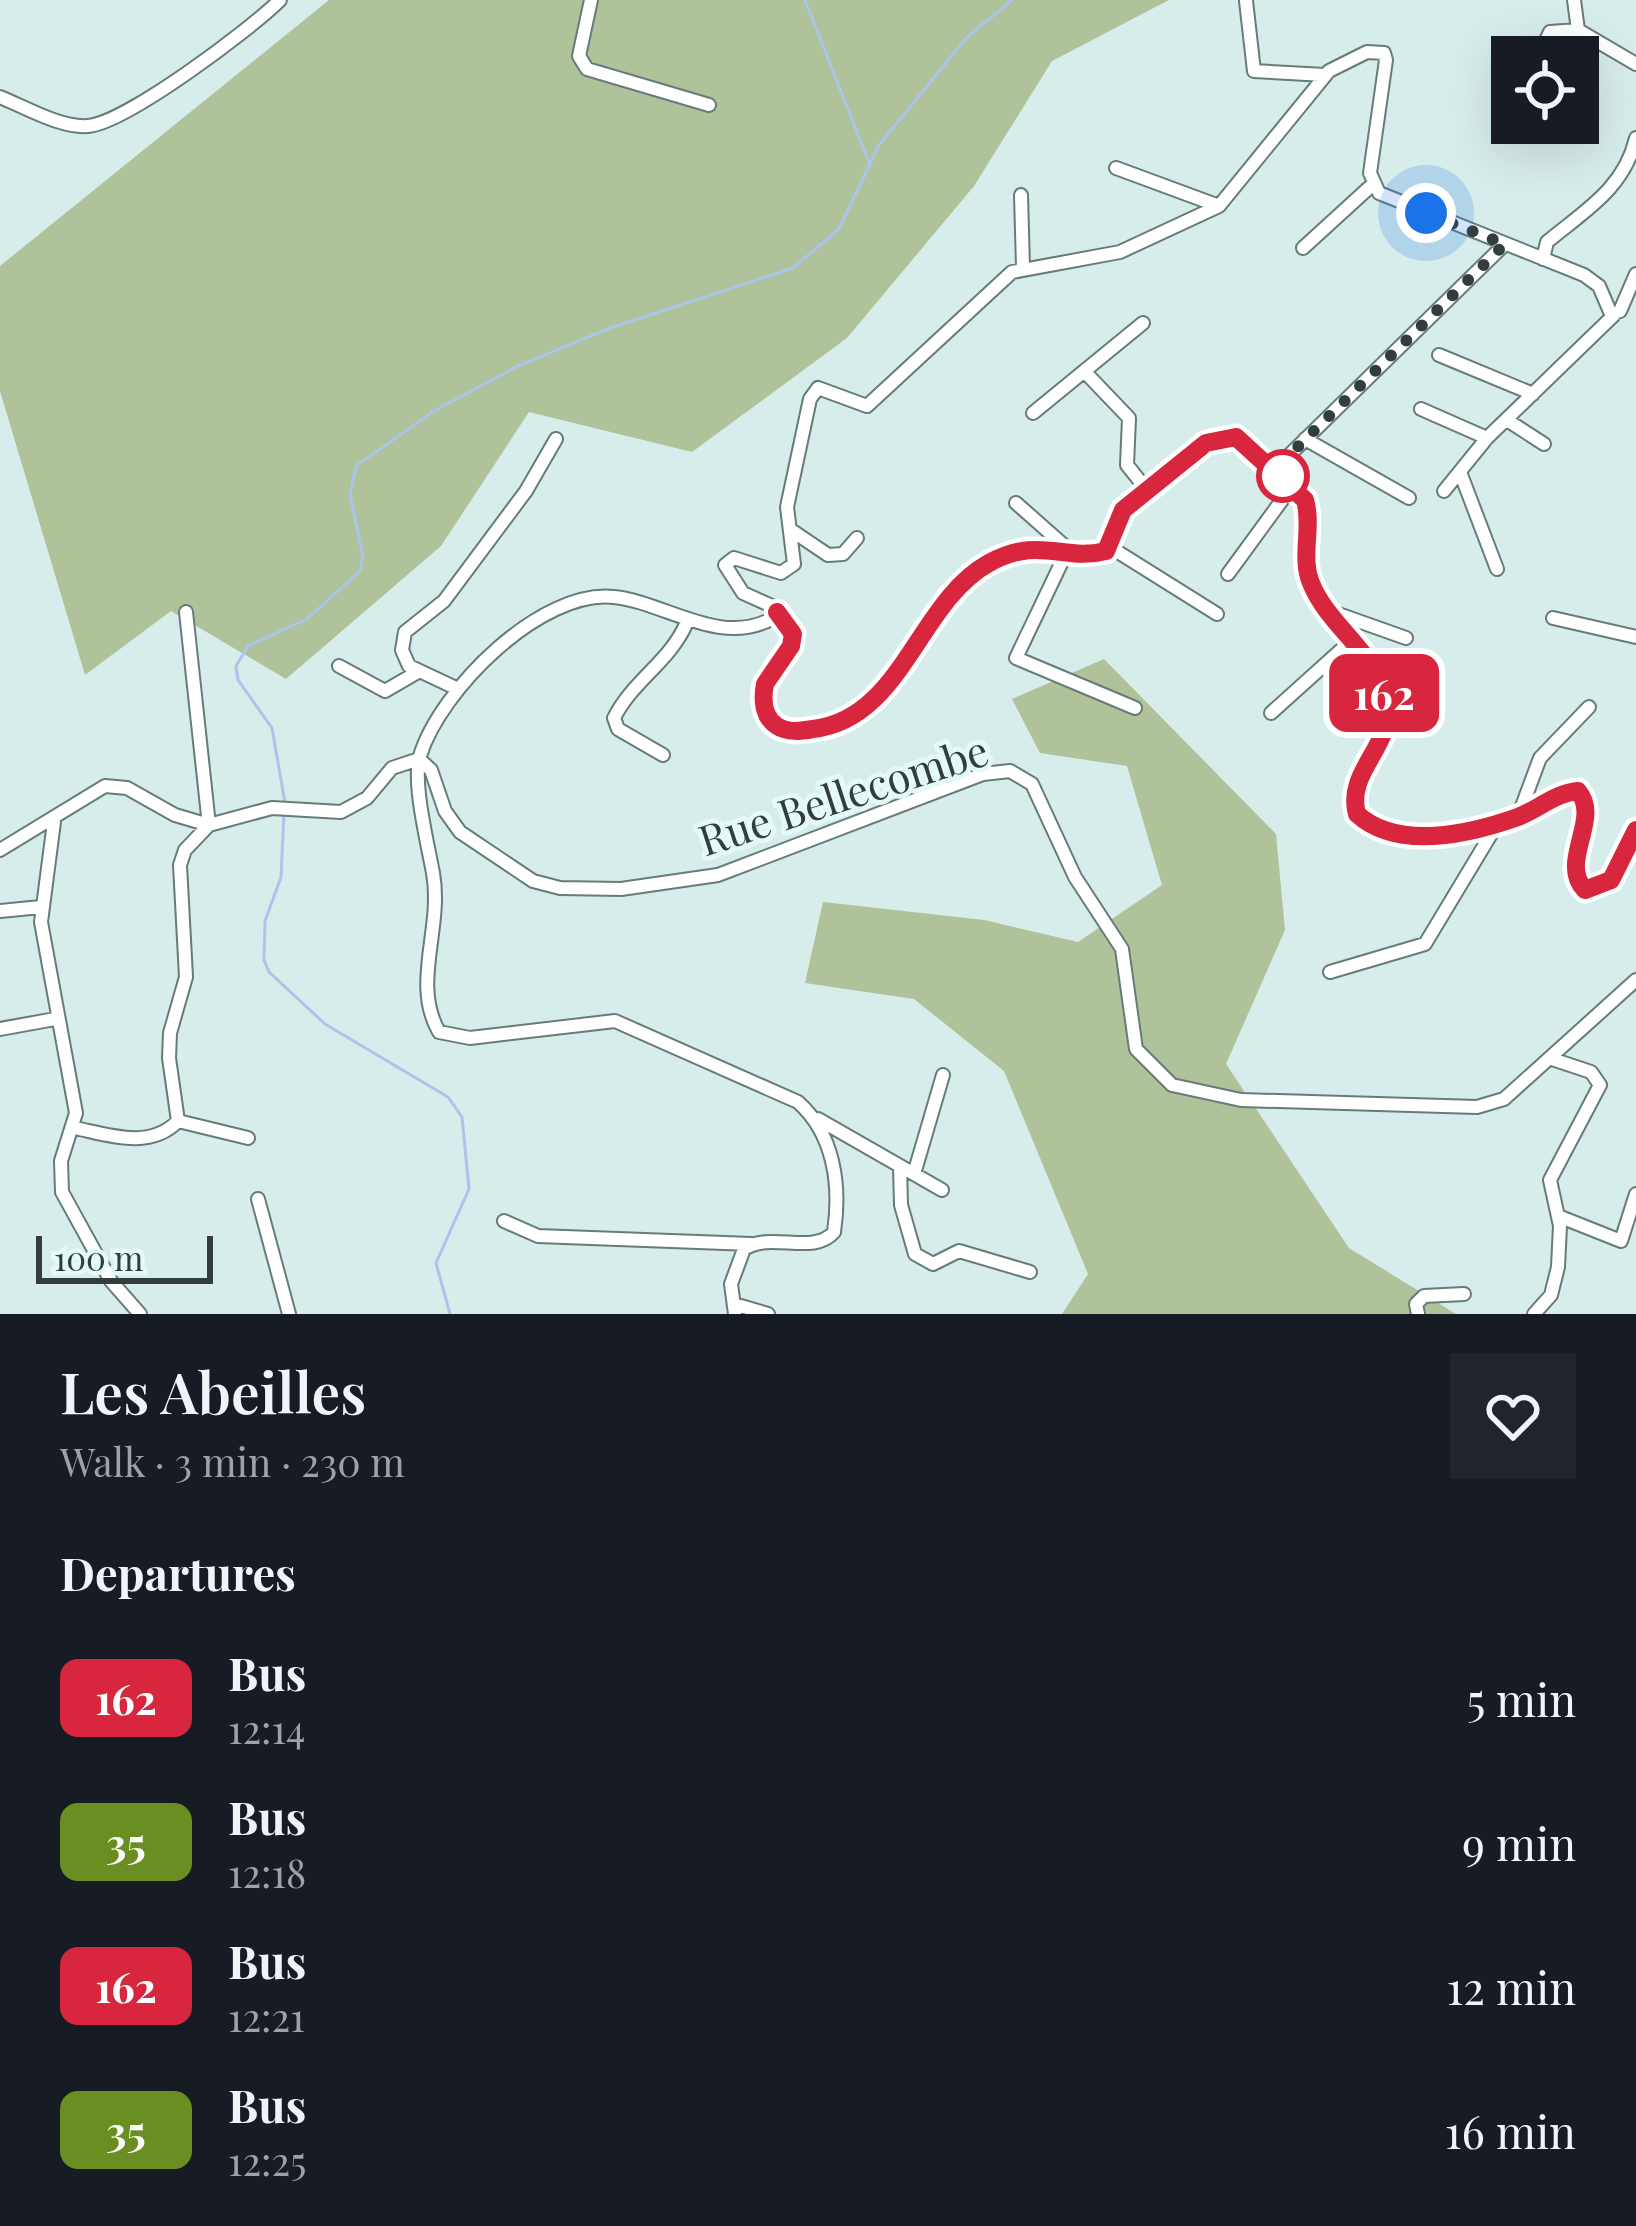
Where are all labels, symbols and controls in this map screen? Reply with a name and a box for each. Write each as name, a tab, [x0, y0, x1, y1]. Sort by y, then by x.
map controls	[1491, 36, 1599, 144]
button: locate	[1491, 36, 1599, 144]
your location	[1396, 183, 1456, 243]
unlabelled marker	[1258, 451, 1308, 501]
line badge: 162	[1315, 654, 1453, 732]
text: 162	[1353, 665, 1415, 721]
street label: Rue Bellecombe	[691, 721, 995, 867]
scale bar	[36, 1230, 213, 1283]
text: 100 m	[54, 1235, 143, 1279]
text: Les Abeilles	[60, 1352, 366, 1428]
button: heart	[1450, 1353, 1576, 1479]
text: Walk · 3 min · 230 m	[60, 1435, 405, 1487]
text: Departures	[60, 1542, 296, 1602]
text: Bus	[228, 1642, 306, 1702]
text: 5 min	[1467, 1668, 1576, 1728]
text: 162	[95, 1670, 157, 1726]
text: 12:14	[228, 1702, 305, 1754]
text: Bus	[228, 1786, 306, 1846]
text: 9 min	[1462, 1812, 1576, 1872]
text: 35	[106, 1814, 146, 1870]
text: 12:18	[228, 1846, 306, 1898]
text: Bus	[228, 1930, 306, 1990]
text: 12 min	[1447, 1956, 1576, 2016]
text: 162	[95, 1958, 157, 2014]
text: 12:21	[228, 1990, 305, 2042]
text: Bus	[228, 2074, 306, 2134]
text: 16 min	[1445, 2100, 1576, 2160]
text: 35	[106, 2102, 146, 2158]
text: 12:25	[228, 2134, 306, 2186]

